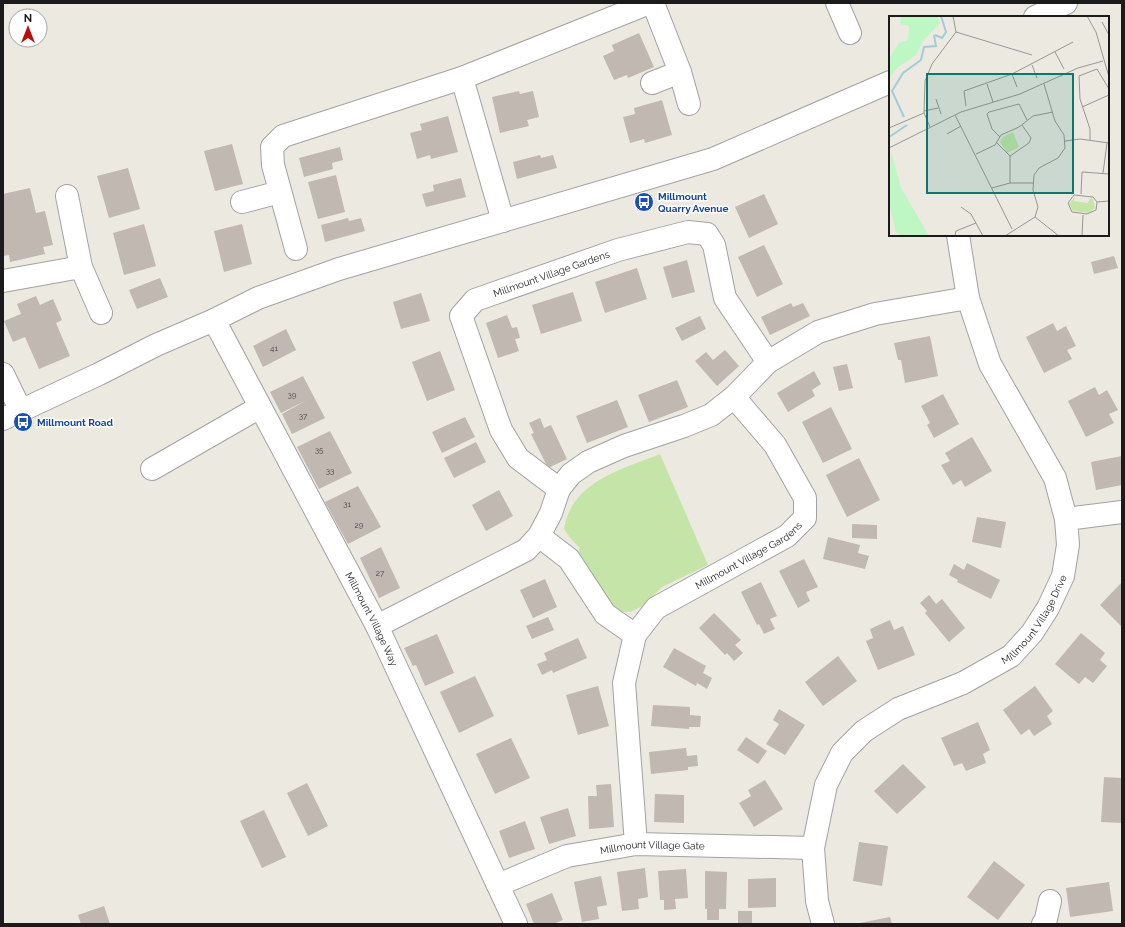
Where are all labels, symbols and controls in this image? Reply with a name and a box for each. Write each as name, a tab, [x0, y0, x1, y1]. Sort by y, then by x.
north arrow	[8, 8, 48, 48]
text: N	[24, 12, 32, 25]
inset map	[889, 16, 1109, 236]
bus stop icon: Millmount Quarry Avenue	[633, 191, 655, 213]
place label: Millmount Quarry Avenue	[658, 191, 728, 214]
street label: Millmount Village Gardens	[492, 248, 611, 299]
house number: 41	[270, 343, 278, 353]
house number: 39	[288, 390, 297, 400]
bus stop icon: Millmount Road	[12, 411, 34, 433]
house number: 37	[299, 411, 308, 421]
place label: Millmount Road	[37, 417, 114, 428]
house number: 35	[315, 445, 324, 455]
house number: 33	[326, 466, 334, 476]
house number: 31	[343, 499, 351, 509]
street label: Millmount Village Gardens	[693, 519, 804, 591]
house number: 29	[355, 520, 364, 530]
house number: 27	[376, 568, 385, 578]
street label: Millmount Village Way	[343, 570, 400, 668]
street label: Millmount Village Drive	[1000, 573, 1069, 666]
street label: Millmount Village Gate	[599, 839, 705, 856]

